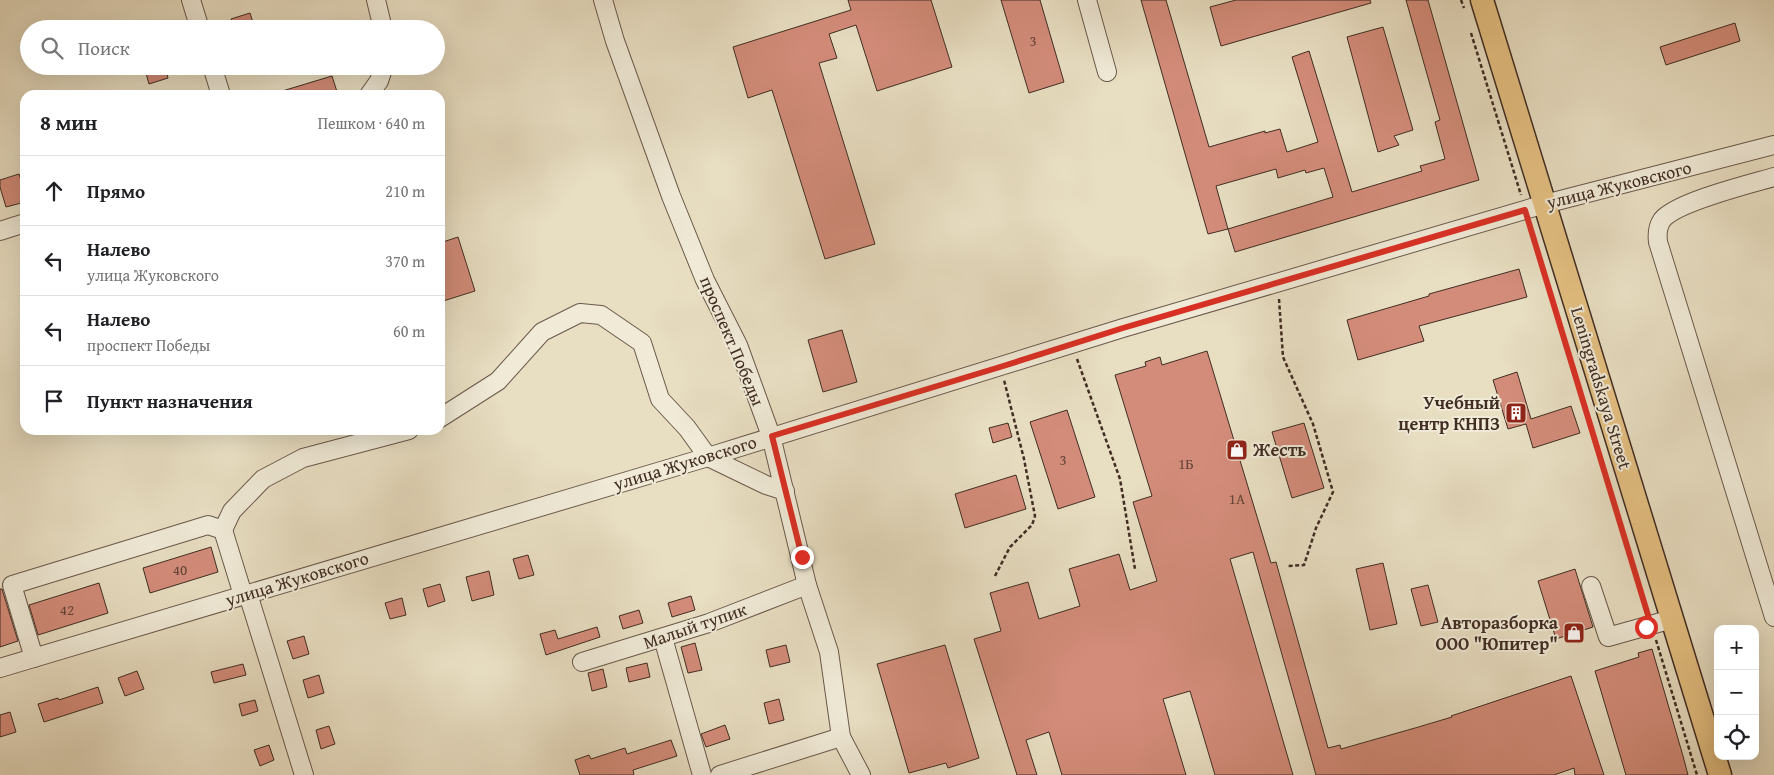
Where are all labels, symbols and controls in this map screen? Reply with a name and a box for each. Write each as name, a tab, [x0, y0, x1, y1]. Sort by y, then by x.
search box	[20, 20, 445, 75]
house number: 3	[1029, 30, 1037, 51]
icon: search	[38, 34, 66, 62]
text: Поиск	[78, 34, 130, 62]
text: 8 мин	[40, 107, 97, 138]
text: Пешком · 640 m	[318, 111, 425, 135]
street label: улица Жуковского	[1543, 153, 1694, 216]
icon: ahead	[40, 177, 68, 205]
text: Прямо	[87, 177, 145, 205]
text: 210 m	[385, 179, 425, 203]
text: Налево	[87, 235, 150, 263]
icon: left	[40, 247, 68, 275]
text: 370 m	[385, 249, 425, 273]
text: улица Жуковского	[87, 263, 219, 287]
street label: проспект Победы	[693, 272, 772, 410]
street label: Leningradskaya Street	[1564, 303, 1639, 473]
text: Налево	[87, 305, 150, 333]
icon: left	[40, 317, 68, 345]
text: 60 m	[393, 319, 425, 343]
text: проспект Победы	[87, 333, 210, 357]
icon: arrive	[40, 387, 68, 415]
text: Пункт назначения	[87, 387, 253, 415]
place label: Учебный центр КНПЗ	[1398, 389, 1500, 437]
building icon: Учебный центр КНПЗ	[1504, 401, 1528, 425]
street label: улица Жуковского	[609, 428, 760, 497]
place label: Жесть	[1252, 436, 1306, 463]
shop icon: Жесть	[1225, 438, 1249, 462]
house number: 3	[1059, 449, 1067, 470]
house number: 1Б	[1178, 453, 1194, 474]
house number: 1А	[1229, 488, 1245, 509]
street label: улица Жуковского	[221, 544, 372, 613]
route end	[791, 546, 814, 569]
house number: 40	[173, 559, 187, 580]
street label: Малый тупик	[639, 595, 751, 656]
house number: 42	[60, 599, 74, 620]
place label: Авторазборка ООО "Юпитер"	[1435, 609, 1559, 657]
route start	[1635, 616, 1658, 639]
shop icon: Авторазборка ООО "Юпитер"	[1562, 621, 1586, 645]
map controls	[1714, 625, 1759, 760]
button: +	[1714, 625, 1759, 670]
button: −	[1714, 670, 1759, 715]
button: locate	[1714, 715, 1759, 760]

